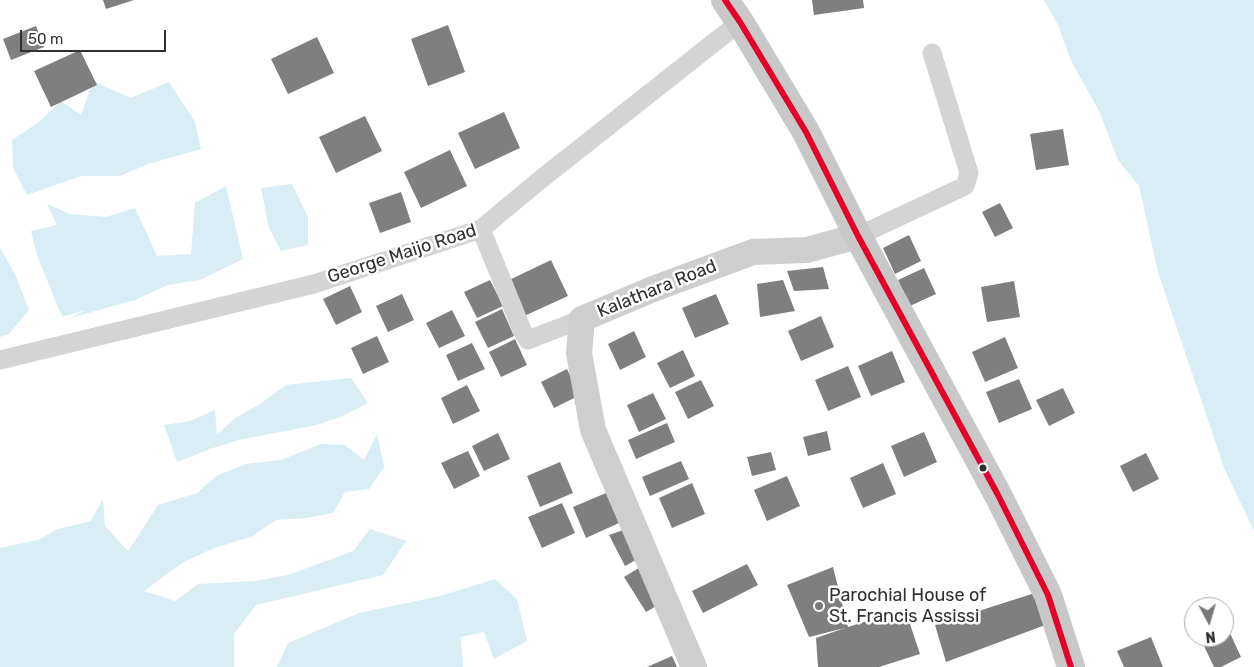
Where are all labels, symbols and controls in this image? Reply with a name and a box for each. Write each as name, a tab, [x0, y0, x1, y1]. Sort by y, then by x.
scale bar	[22, 20, 169, 52]
text: 50 m	[28, 30, 63, 48]
street label: George Maijo Road	[325, 220, 479, 288]
street label: Kalathara Road	[594, 255, 720, 323]
unlabelled marker	[978, 463, 988, 473]
place label: Parochial House of St. Francis Assissi	[829, 585, 986, 628]
north arrow	[1184, 597, 1234, 647]
marker: Parochial House of St. Francis Assissi	[813, 600, 825, 612]
text: N	[1205, 627, 1216, 645]

